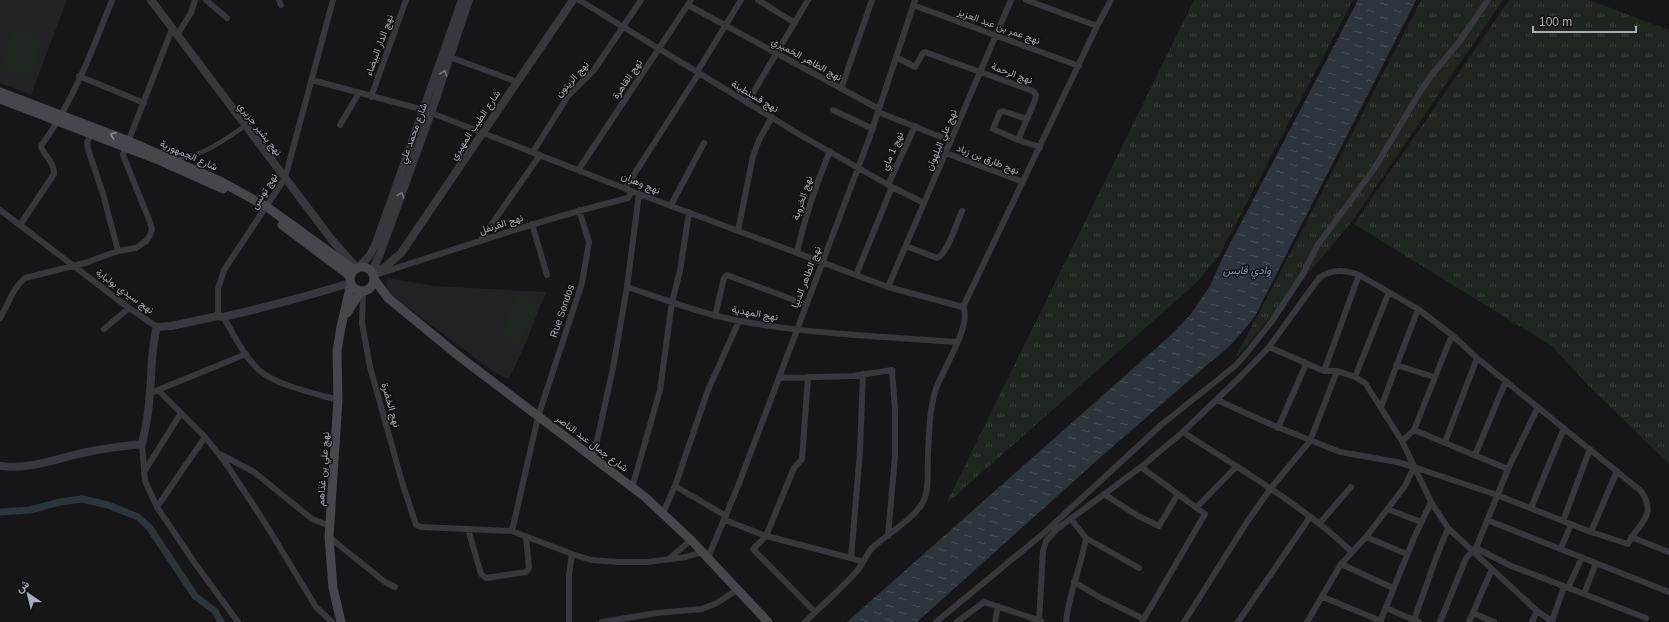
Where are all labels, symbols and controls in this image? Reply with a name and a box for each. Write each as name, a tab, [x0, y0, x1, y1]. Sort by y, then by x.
street label: نهج عمر بن عبد العزيز	[955, 6, 1042, 47]
scale bar	[1533, 8, 1636, 34]
street label: نهج الدار البيضاء	[363, 13, 396, 77]
text: 100 m	[1539, 15, 1572, 29]
street label: نهج الطاهر الخميري	[769, 35, 844, 85]
street label: نهج القاهرة	[610, 57, 645, 101]
street label: نهج الزيتون	[553, 59, 592, 100]
street label: نهج الرحمة	[989, 60, 1034, 87]
one-way arrow	[440, 70, 448, 77]
street label: نهج قسنطينة	[729, 78, 781, 115]
street label: شارع الطيب المهيري	[448, 88, 505, 163]
street label: نهج بشير جزيري	[233, 100, 284, 160]
street label: شارع محمد علي	[397, 101, 432, 166]
street label: نهج علي البلهوان	[923, 108, 962, 173]
street label: نهج 1 ماي	[879, 130, 908, 173]
one-way arrow	[109, 131, 116, 139]
street label: شارع الجمهورية	[158, 137, 220, 174]
street label: نهج طارق بن زياد	[955, 142, 1021, 177]
street label: نهج وهران	[619, 170, 662, 197]
street label: نهج تونس	[249, 171, 280, 212]
street label: نهج الخروبة	[790, 174, 815, 222]
one-way arrow	[396, 192, 404, 199]
street label: نهج القرنفل	[478, 212, 525, 237]
street label: نهج الطاهر الدبيا	[789, 244, 824, 310]
water label: وادي قابس	[1223, 264, 1271, 279]
street label: نهج سيدي بولبابة	[92, 266, 156, 318]
street label: Rue Sondos	[548, 283, 576, 339]
street label: نهج المهدية	[731, 304, 779, 324]
street label: نهج الخضرة	[378, 381, 403, 429]
street label: شارع جمال عبد الناصر	[552, 412, 630, 475]
street label: نهج علي بن غذاهم	[315, 431, 334, 507]
north arrow	[8, 574, 48, 614]
text: ش	[13, 577, 32, 595]

